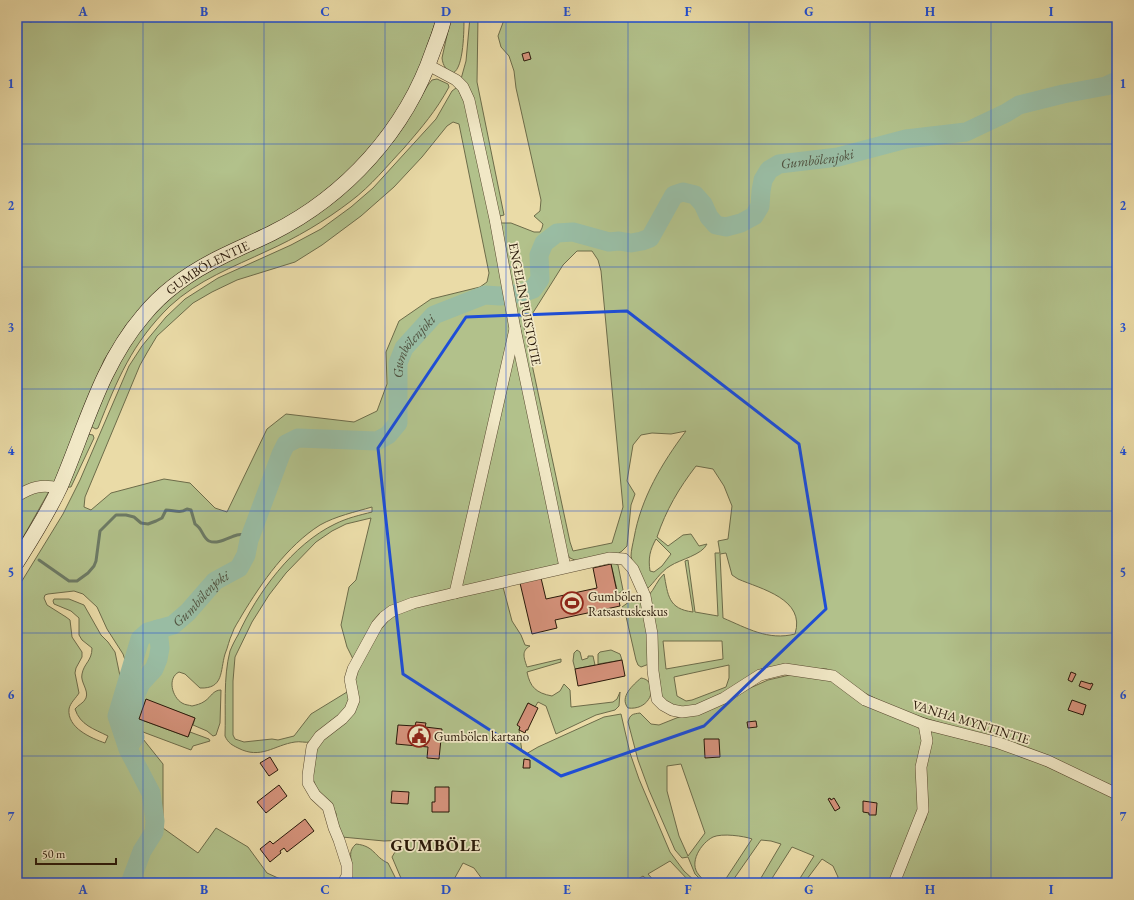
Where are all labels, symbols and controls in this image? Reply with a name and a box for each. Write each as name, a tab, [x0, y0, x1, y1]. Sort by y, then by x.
text: A	[77, 3, 88, 20]
text: B	[200, 3, 208, 20]
text: C	[320, 3, 330, 20]
text: D	[441, 3, 451, 20]
text: E	[563, 3, 571, 20]
text: F	[684, 3, 692, 20]
text: G	[804, 3, 814, 20]
text: H	[925, 3, 936, 20]
text: I	[1049, 3, 1054, 20]
text: 1	[8, 75, 15, 92]
text: 1	[1120, 75, 1127, 92]
water label: Gumbölenjoki	[780, 144, 857, 173]
text: 2	[8, 197, 15, 214]
text: 2	[1120, 197, 1127, 214]
street label: GUMBÖLENTIE	[162, 236, 252, 298]
street label: ENGELIN PUISTOTIE	[505, 241, 545, 367]
water label: Gumbölenjoki	[389, 310, 440, 378]
text: 3	[8, 319, 15, 336]
text: 3	[1120, 319, 1127, 336]
text: 4	[8, 442, 15, 459]
text: 4	[1120, 442, 1127, 459]
text: 5	[8, 564, 14, 581]
text: 5	[1120, 564, 1126, 581]
water label: Gumbölenjoki	[168, 566, 233, 631]
place label: Gumbölen Ratsastuskeskus	[588, 588, 668, 620]
sports icon: Gumbölen Ratsastuskeskus	[559, 590, 585, 616]
text: 6	[8, 686, 15, 703]
text: 6	[1120, 686, 1127, 703]
street label: VANHA MYNTINTIE	[910, 696, 1032, 748]
public building icon: Gumbölen kartano	[406, 723, 432, 749]
place label: Gumbölen kartano	[434, 728, 529, 745]
text: 7	[8, 808, 15, 825]
text: 7	[1120, 808, 1127, 825]
district label: GUMBÖLE	[391, 834, 481, 856]
scale bar	[36, 840, 116, 866]
text: 50 m	[42, 846, 66, 862]
text: A	[77, 881, 88, 898]
text: B	[200, 881, 208, 898]
text: C	[320, 881, 330, 898]
text: D	[441, 881, 451, 898]
text: E	[563, 881, 571, 898]
text: F	[684, 881, 692, 898]
text: G	[804, 881, 814, 898]
text: H	[925, 881, 936, 898]
text: I	[1049, 881, 1054, 898]

